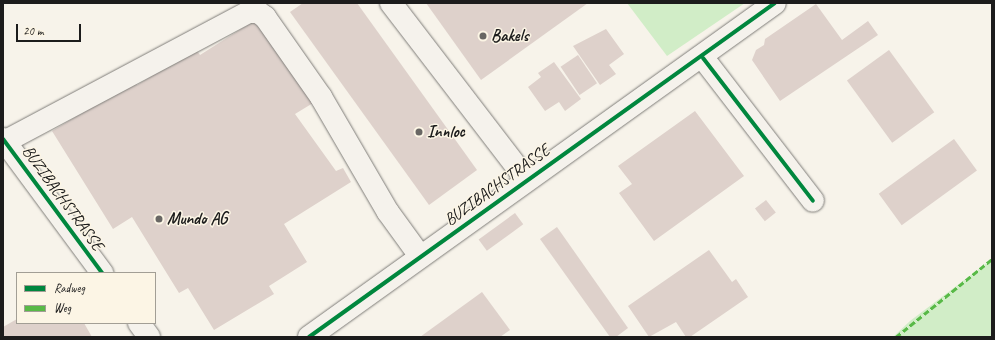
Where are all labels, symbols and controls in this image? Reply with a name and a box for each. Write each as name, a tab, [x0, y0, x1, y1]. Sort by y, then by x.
scale bar	[18, 16, 83, 42]
text: 20 m	[23, 23, 43, 39]
place label: Bakels	[491, 26, 528, 46]
marker: Bakels	[478, 31, 488, 41]
place label: Innloc	[427, 122, 465, 142]
marker: Innloc	[414, 127, 424, 137]
street label: BUZIBACHSTRASSE	[440, 140, 554, 230]
street label: BUZIBACHSTRASSE	[18, 141, 108, 255]
place label: Mundo AG	[167, 209, 227, 229]
marker: Mundo AG	[154, 214, 164, 224]
legend	[16, 272, 156, 324]
text: Radweg	[54, 280, 85, 296]
text: Weg	[54, 300, 71, 316]

